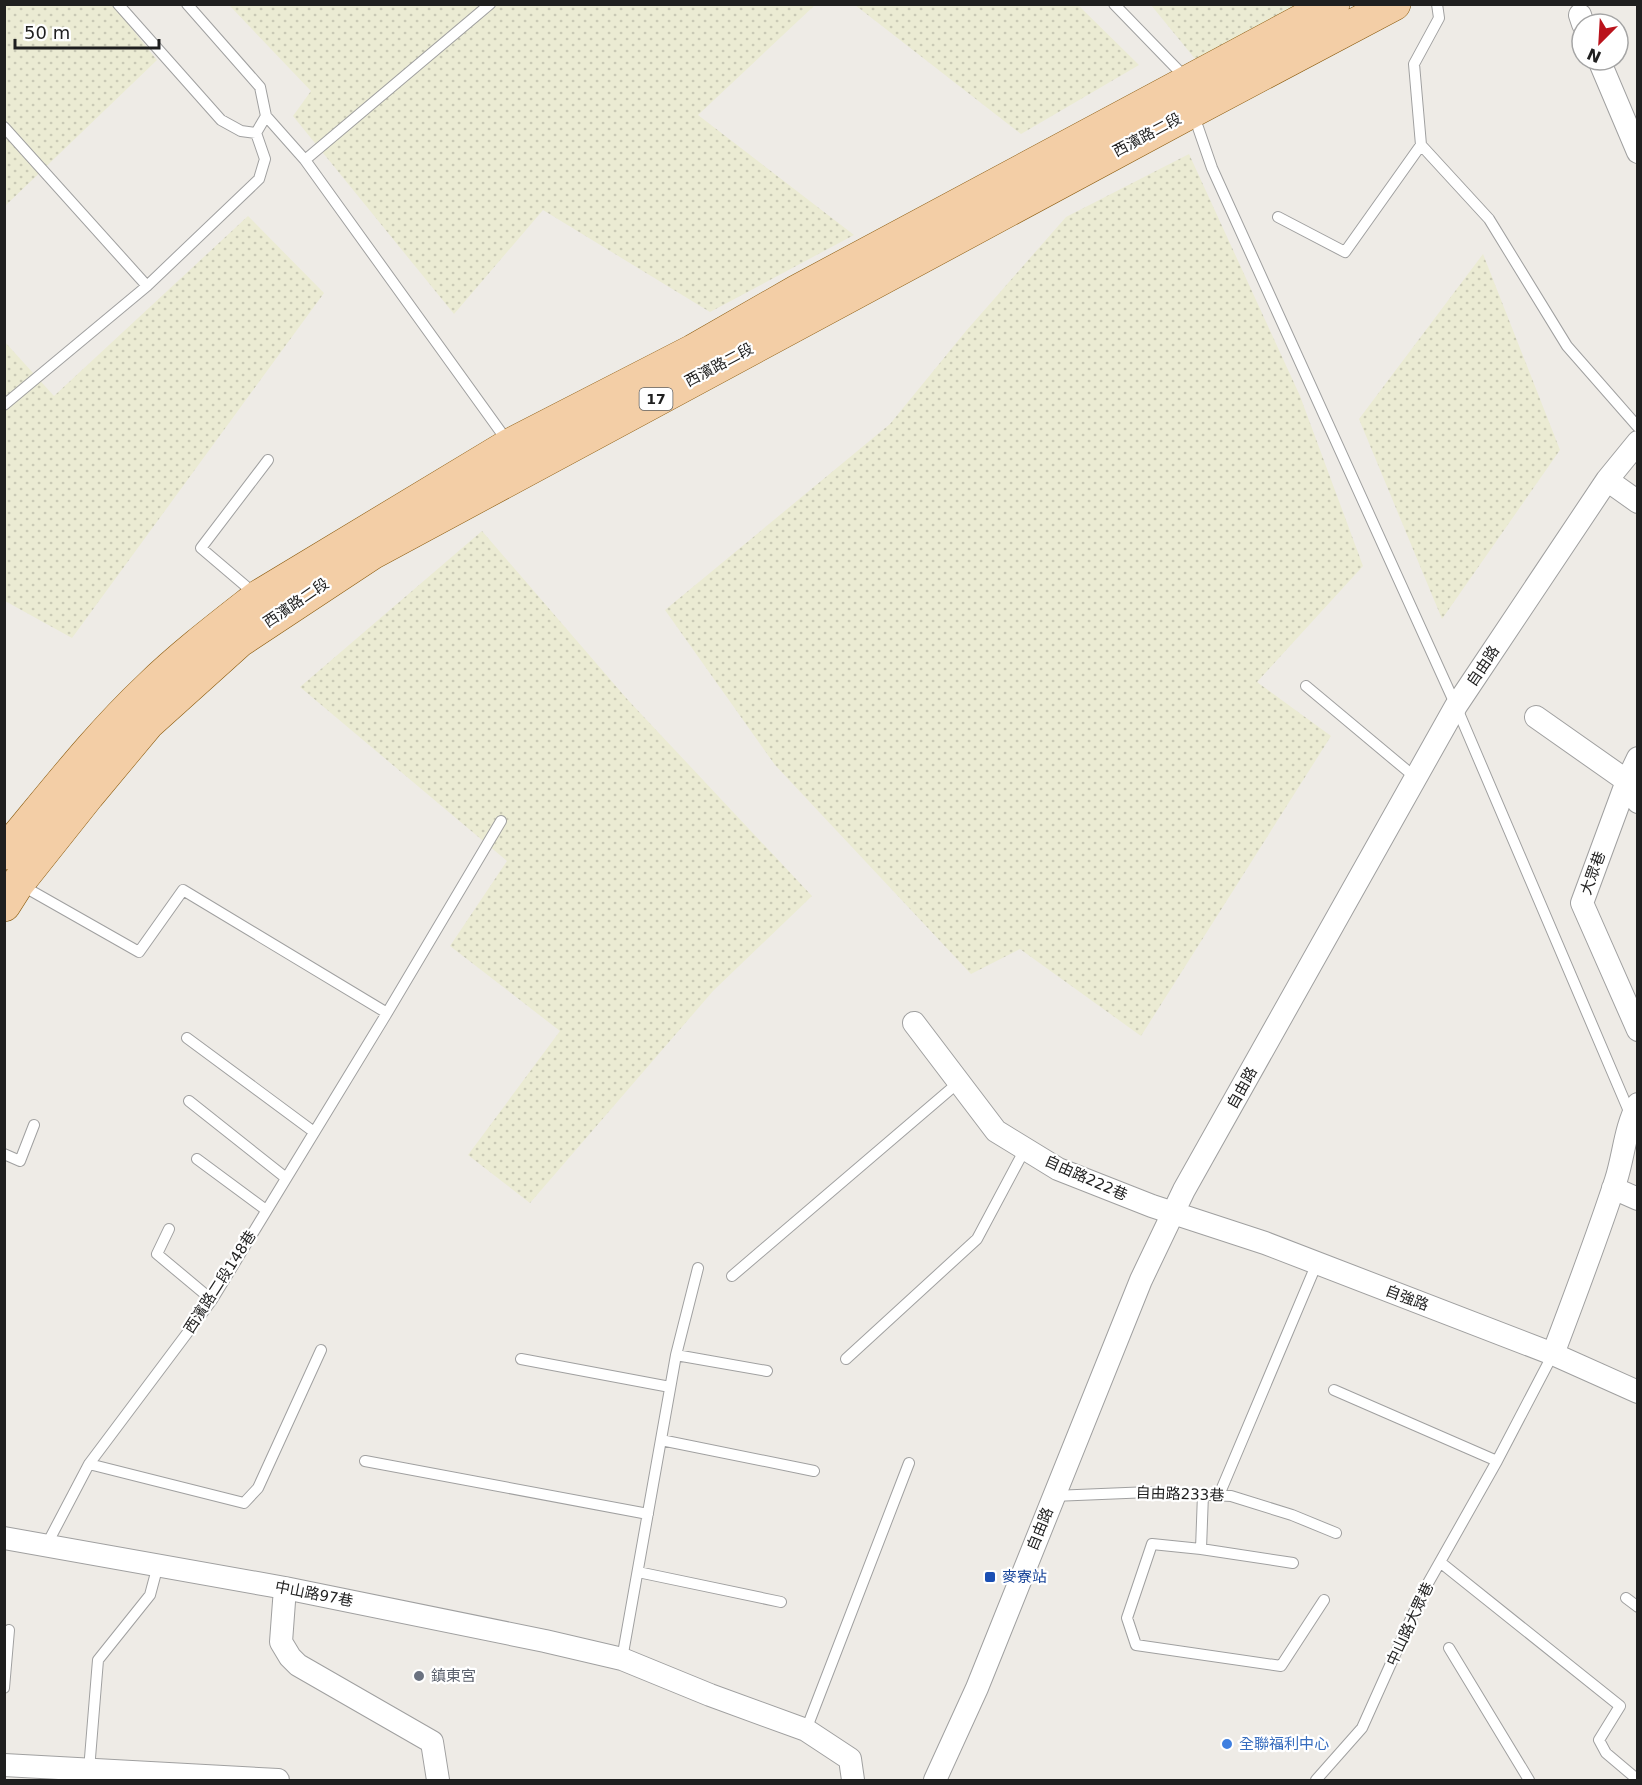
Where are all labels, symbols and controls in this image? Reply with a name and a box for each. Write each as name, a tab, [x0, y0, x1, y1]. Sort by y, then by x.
scale bar	[15, 12, 159, 50]
north arrow	[1570, 12, 1630, 72]
text: 50 m	[24, 22, 70, 43]
text: N	[1584, 44, 1604, 67]
street label: 西濱路二段	[1110, 109, 1184, 161]
street label: 西濱路二段	[682, 339, 756, 391]
road number: 17	[640, 388, 672, 410]
street label: 西濱路二段	[260, 575, 332, 631]
street label: 自由路	[1463, 642, 1503, 690]
street label: 大眾巷	[1577, 849, 1609, 897]
street label: 自由路	[1223, 1064, 1261, 1112]
street label: 自由路222巷	[1042, 1152, 1130, 1204]
street label: 西濱路二段148巷	[180, 1227, 260, 1337]
street label: 自強路	[1383, 1282, 1431, 1314]
street label: 自由路233巷	[1135, 1483, 1225, 1505]
street label: 自由路	[1023, 1505, 1057, 1553]
place label: 麥寮站	[1002, 1568, 1047, 1586]
marker: 麥寮站	[983, 1570, 997, 1584]
street label: 中山路97巷	[273, 1578, 355, 1610]
street label: 中山路大眾巷	[1383, 1579, 1437, 1669]
place label: 鎮東宮	[431, 1667, 476, 1685]
marker: 鎮東宮	[412, 1669, 426, 1683]
place label: 全聯福利中心	[1239, 1735, 1329, 1753]
marker: 全聯福利中心	[1220, 1737, 1234, 1751]

